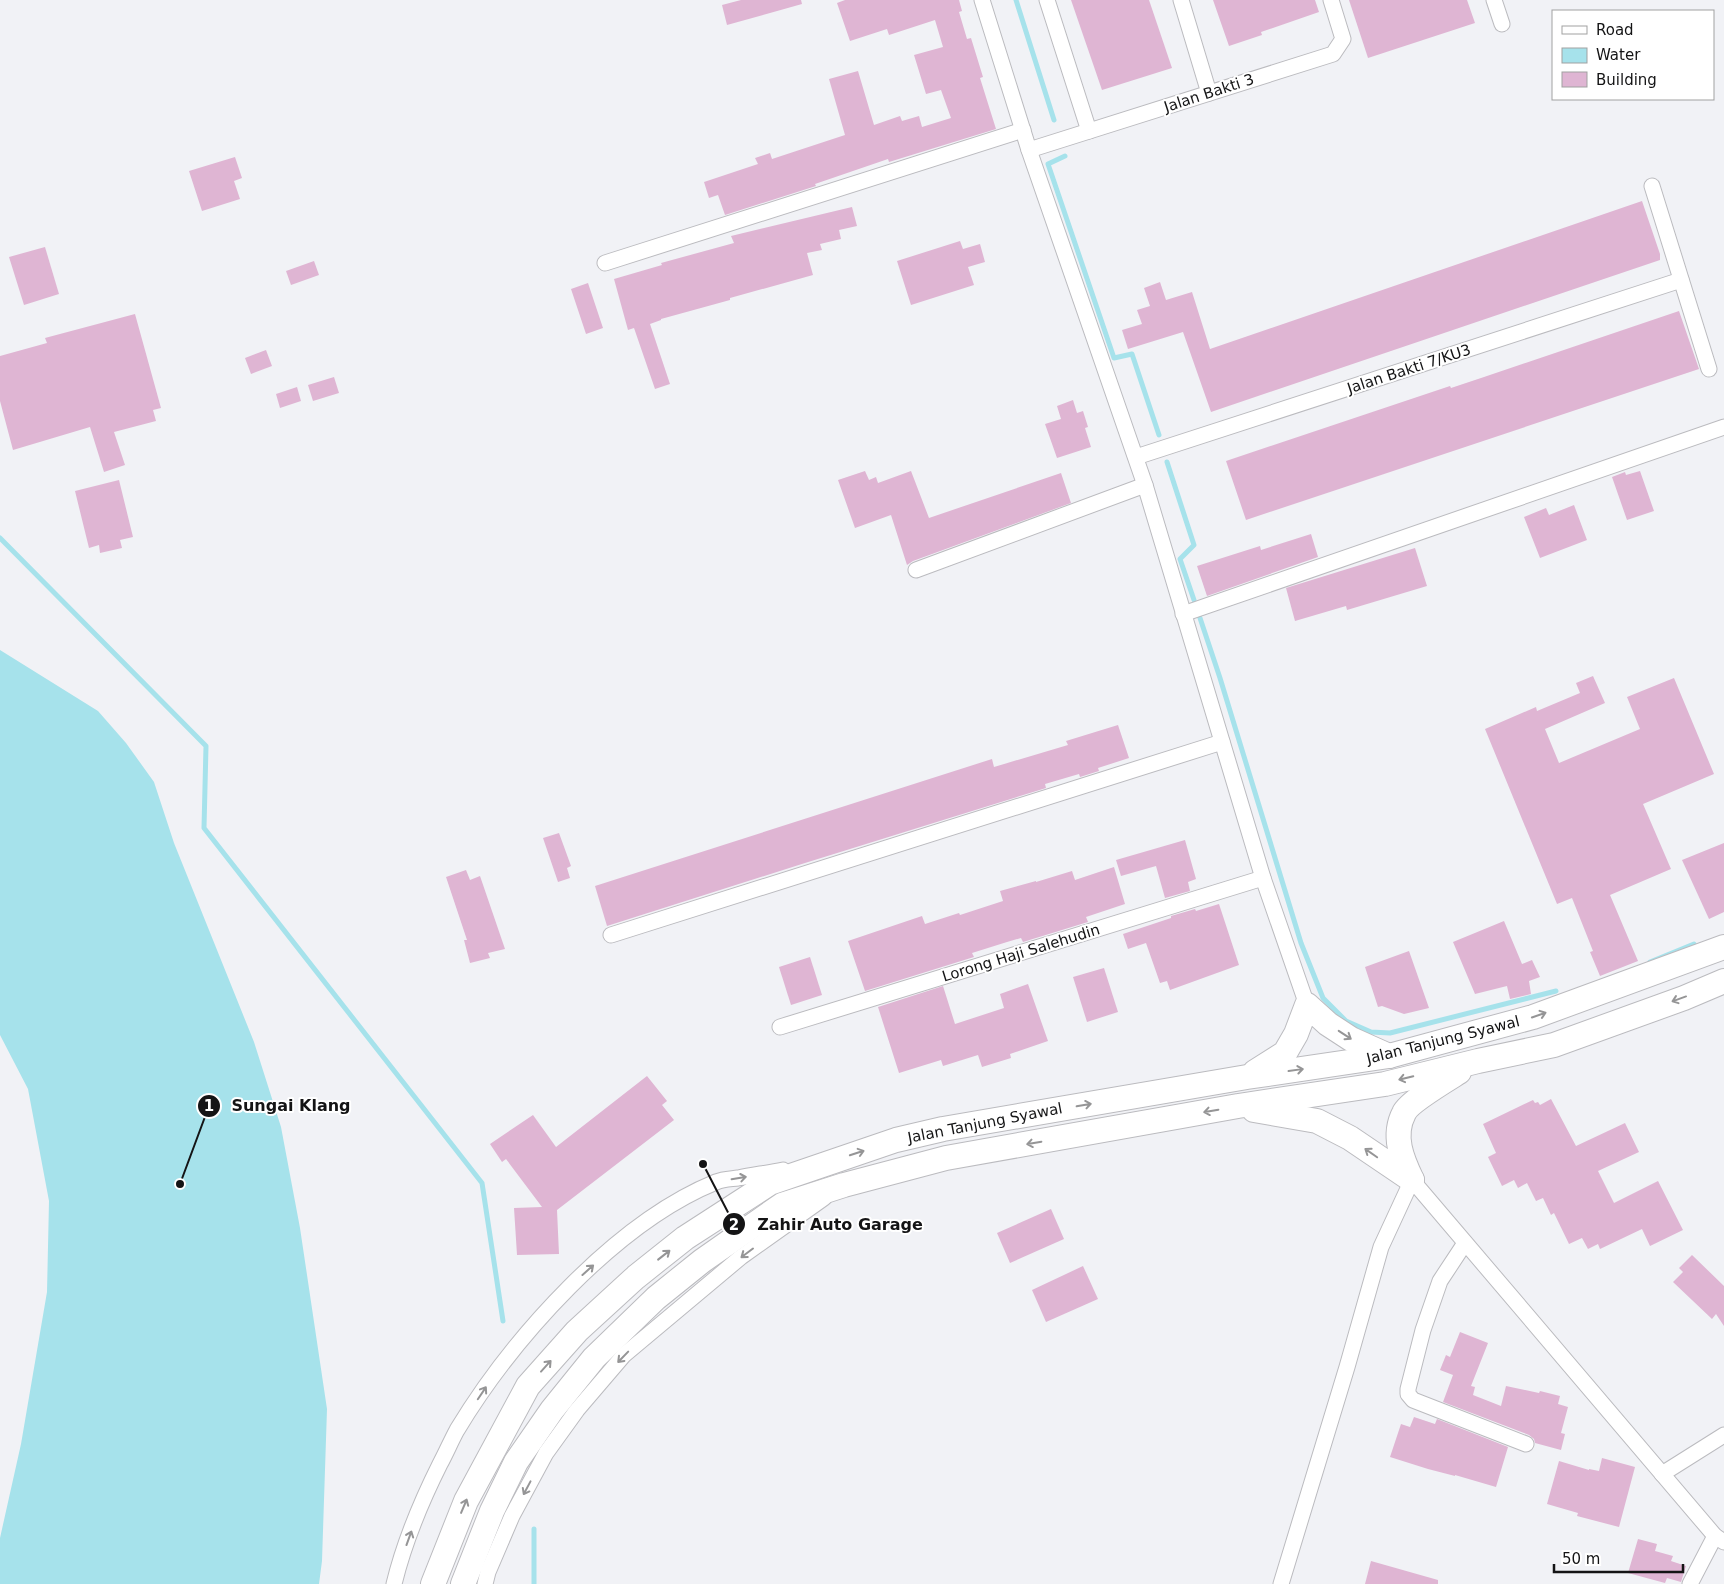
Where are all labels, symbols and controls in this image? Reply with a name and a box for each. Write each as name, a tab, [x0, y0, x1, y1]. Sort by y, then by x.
legend	[1552, 10, 1714, 100]
text: Road	[1596, 21, 1634, 39]
text: Water	[1596, 46, 1641, 64]
street label: Jalan Bakti 3	[1161, 70, 1256, 116]
text: Building	[1596, 71, 1657, 89]
street label: Jalan Bakti 7/KU3	[1344, 341, 1473, 398]
street label: Lorong Haji Salehudin	[940, 920, 1102, 986]
one-way arrow	[1672, 995, 1687, 1005]
one-way arrow	[1531, 1009, 1547, 1019]
street label: Jalan Tanjung Syawal	[1364, 1012, 1522, 1068]
one-way arrow	[1337, 1030, 1351, 1040]
one-way arrow	[1288, 1065, 1304, 1075]
one-way arrow	[1398, 1074, 1414, 1084]
callout: Sungai Klang	[197, 1090, 361, 1121]
text: Sungai Klang	[231, 1096, 351, 1115]
text: 1	[204, 1097, 214, 1115]
street label: Jalan Tanjung Syawal	[905, 1099, 1064, 1147]
one-way arrow	[1076, 1099, 1092, 1109]
one-way arrow	[1203, 1107, 1219, 1117]
one-way arrow	[1026, 1138, 1042, 1148]
one-way arrow	[848, 1148, 864, 1157]
one-way arrow	[1364, 1148, 1378, 1158]
one-way arrow	[730, 1172, 746, 1182]
callout: Zahir Auto Garage	[722, 1209, 932, 1240]
text: Zahir Auto Garage	[757, 1215, 923, 1234]
text: 2	[729, 1216, 739, 1234]
one-way arrow	[740, 1248, 754, 1258]
one-way arrow	[657, 1249, 670, 1260]
one-way arrow	[581, 1265, 594, 1276]
one-way arrow	[617, 1351, 629, 1363]
one-way arrow	[540, 1360, 552, 1373]
one-way arrow	[477, 1387, 487, 1401]
one-way arrow	[522, 1480, 532, 1494]
one-way arrow	[460, 1499, 470, 1514]
one-way arrow	[405, 1530, 414, 1546]
scale bar	[1554, 1542, 1683, 1574]
text: 50 m	[1562, 1550, 1600, 1568]

